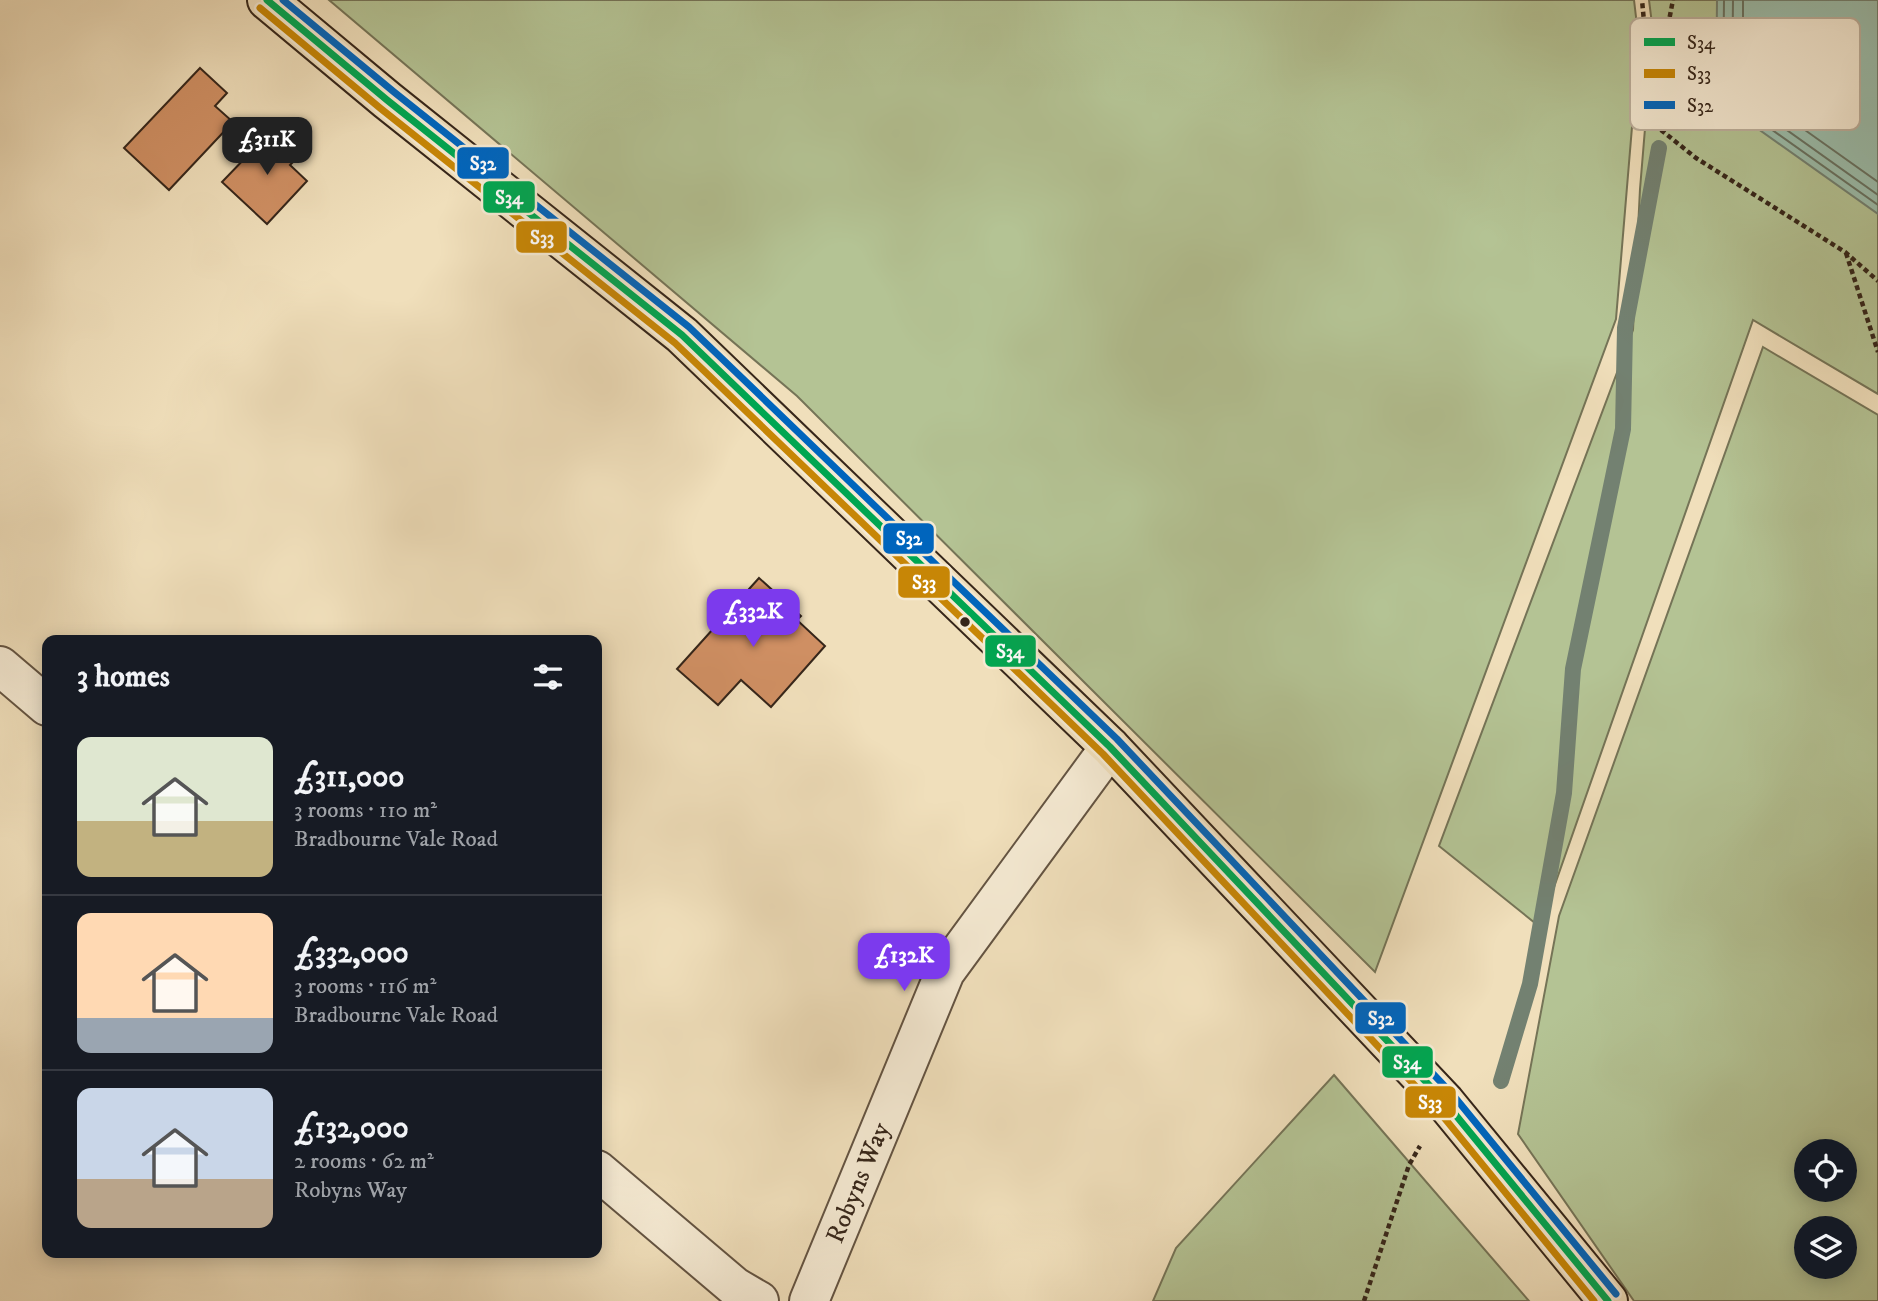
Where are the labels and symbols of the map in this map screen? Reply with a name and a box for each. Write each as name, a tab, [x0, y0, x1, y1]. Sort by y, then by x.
legend	[1630, 18, 1860, 130]
text: S34	[1687, 32, 1716, 55]
text: S33	[1687, 63, 1711, 86]
text: S32	[1687, 95, 1714, 118]
pin: £311K	[218, 118, 316, 177]
line badge: S32	[456, 146, 510, 180]
text: S32	[470, 153, 497, 176]
line badge: S34	[482, 180, 536, 214]
text: S34	[495, 187, 524, 210]
line badge: S33	[515, 220, 568, 254]
text: S33	[530, 227, 554, 250]
line badge: S32	[882, 522, 935, 555]
text: S32	[896, 528, 923, 551]
line badge: S33	[897, 565, 951, 599]
text: S33	[912, 572, 936, 595]
pin: £332K	[704, 590, 802, 649]
unlabelled marker	[958, 615, 972, 629]
line badge: S34	[984, 634, 1037, 668]
text: S34	[996, 641, 1025, 664]
pin: £132K	[855, 934, 953, 993]
line badge: S32	[1354, 1001, 1407, 1035]
text: S32	[1368, 1008, 1395, 1031]
line badge: S34	[1381, 1045, 1434, 1079]
text: S34	[1393, 1052, 1422, 1075]
line badge: S33	[1404, 1085, 1457, 1119]
text: S33	[1418, 1092, 1442, 1115]
street label: Robyns Way	[818, 1117, 898, 1248]

